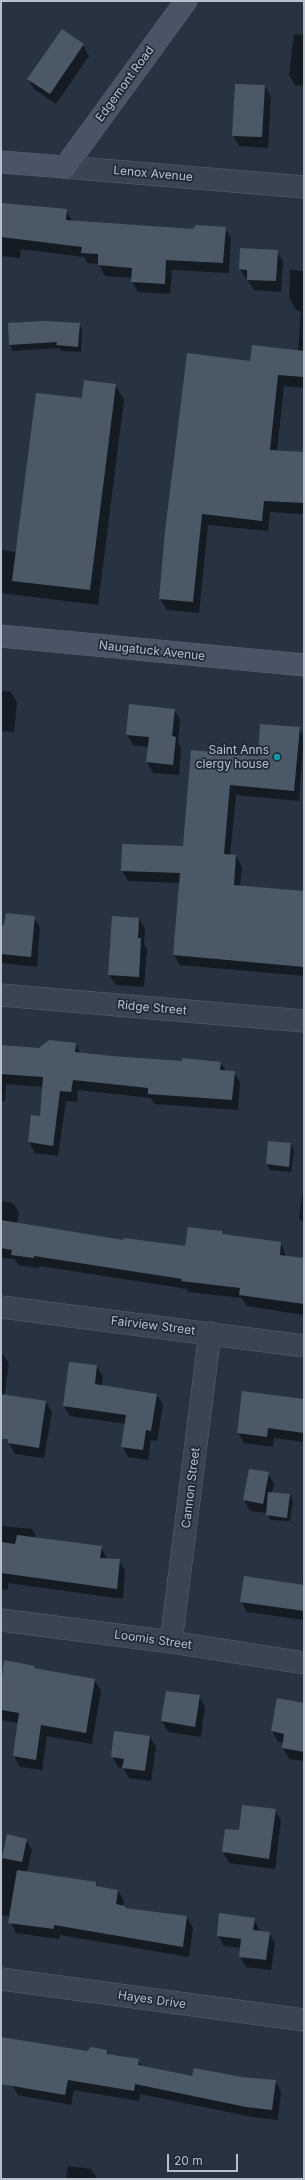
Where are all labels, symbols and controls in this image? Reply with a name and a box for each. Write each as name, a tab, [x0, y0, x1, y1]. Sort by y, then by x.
street label: Edgemont Road	[93, 43, 157, 125]
street label: Lenox Avenue	[113, 163, 193, 185]
street label: Naugatuck Avenue	[98, 638, 206, 664]
place label: Saint Anns clergy house	[196, 743, 269, 771]
marker: Saint Anns clergy house	[272, 752, 282, 762]
street label: Ridge Street	[117, 998, 187, 1018]
street label: Fairview Street	[110, 1314, 196, 1338]
street label: Cannon Street	[179, 1447, 203, 1529]
street label: Loomis Street	[113, 1627, 193, 1653]
street label: Hayes Drive	[117, 1988, 187, 2012]
scale bar	[169, 2146, 240, 2172]
text: 20 m	[174, 2153, 203, 2168]

